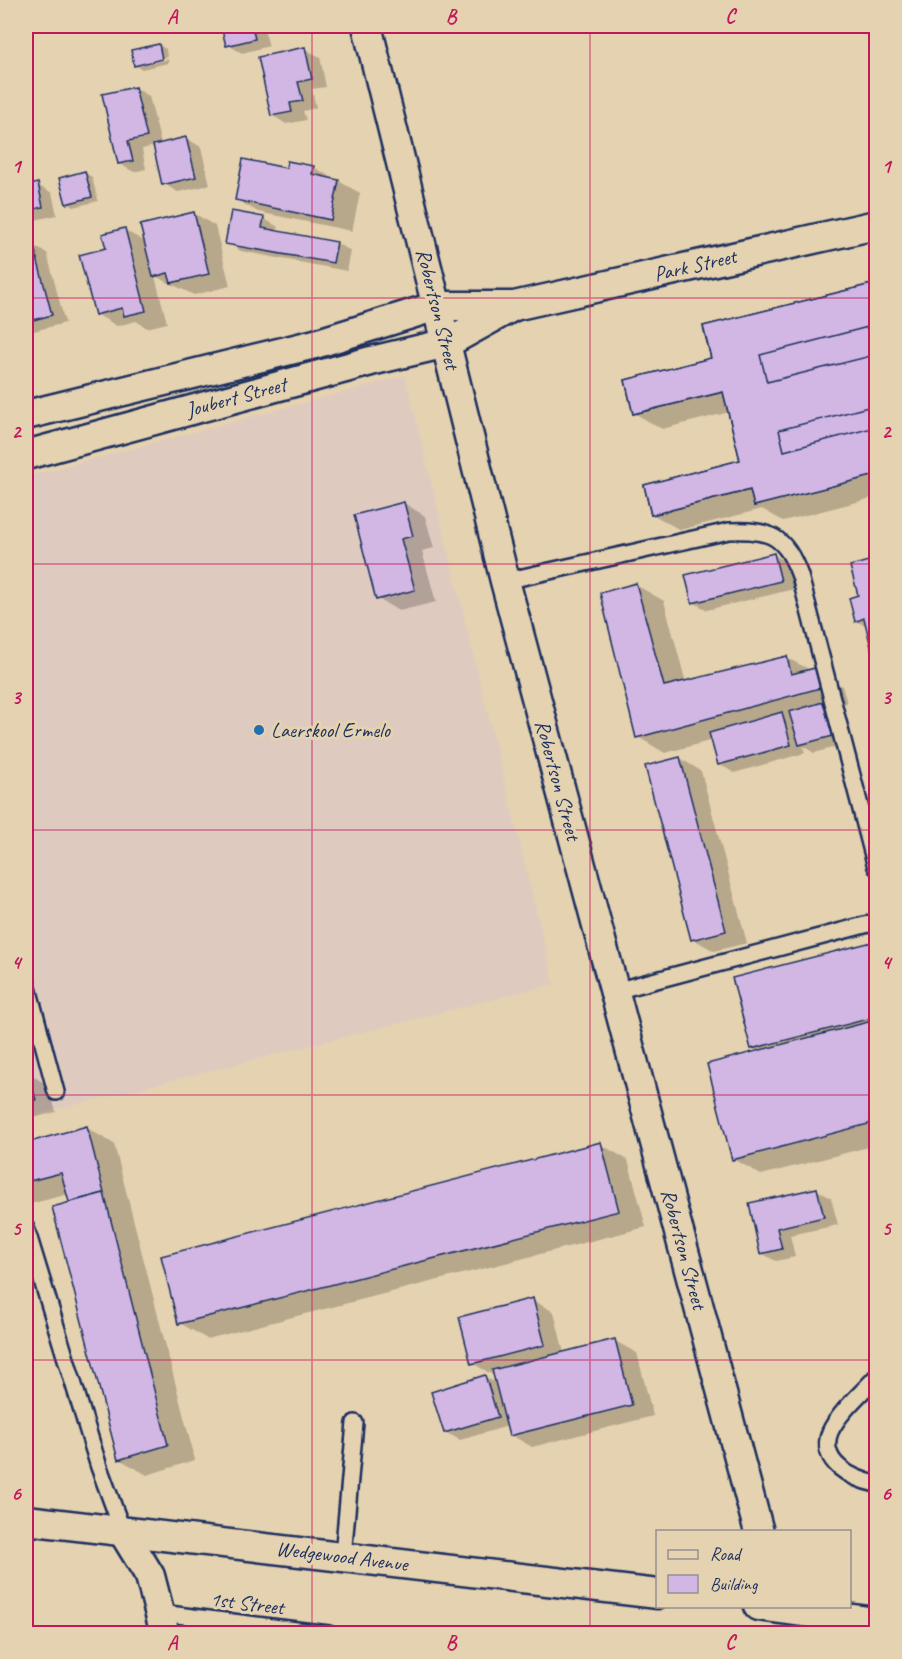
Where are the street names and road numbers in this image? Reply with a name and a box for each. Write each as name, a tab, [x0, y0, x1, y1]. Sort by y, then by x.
street label: Park Street	[651, 242, 741, 287]
street label: Robertson Street	[410, 246, 466, 374]
street label: Joubert Street	[182, 370, 292, 423]
street label: Robertson Street	[529, 717, 587, 845]
street label: Robertson Street	[655, 1186, 713, 1314]
street label: Wedgewood Avenue	[275, 1535, 411, 1577]
street label: 1st Street	[209, 1586, 287, 1621]

